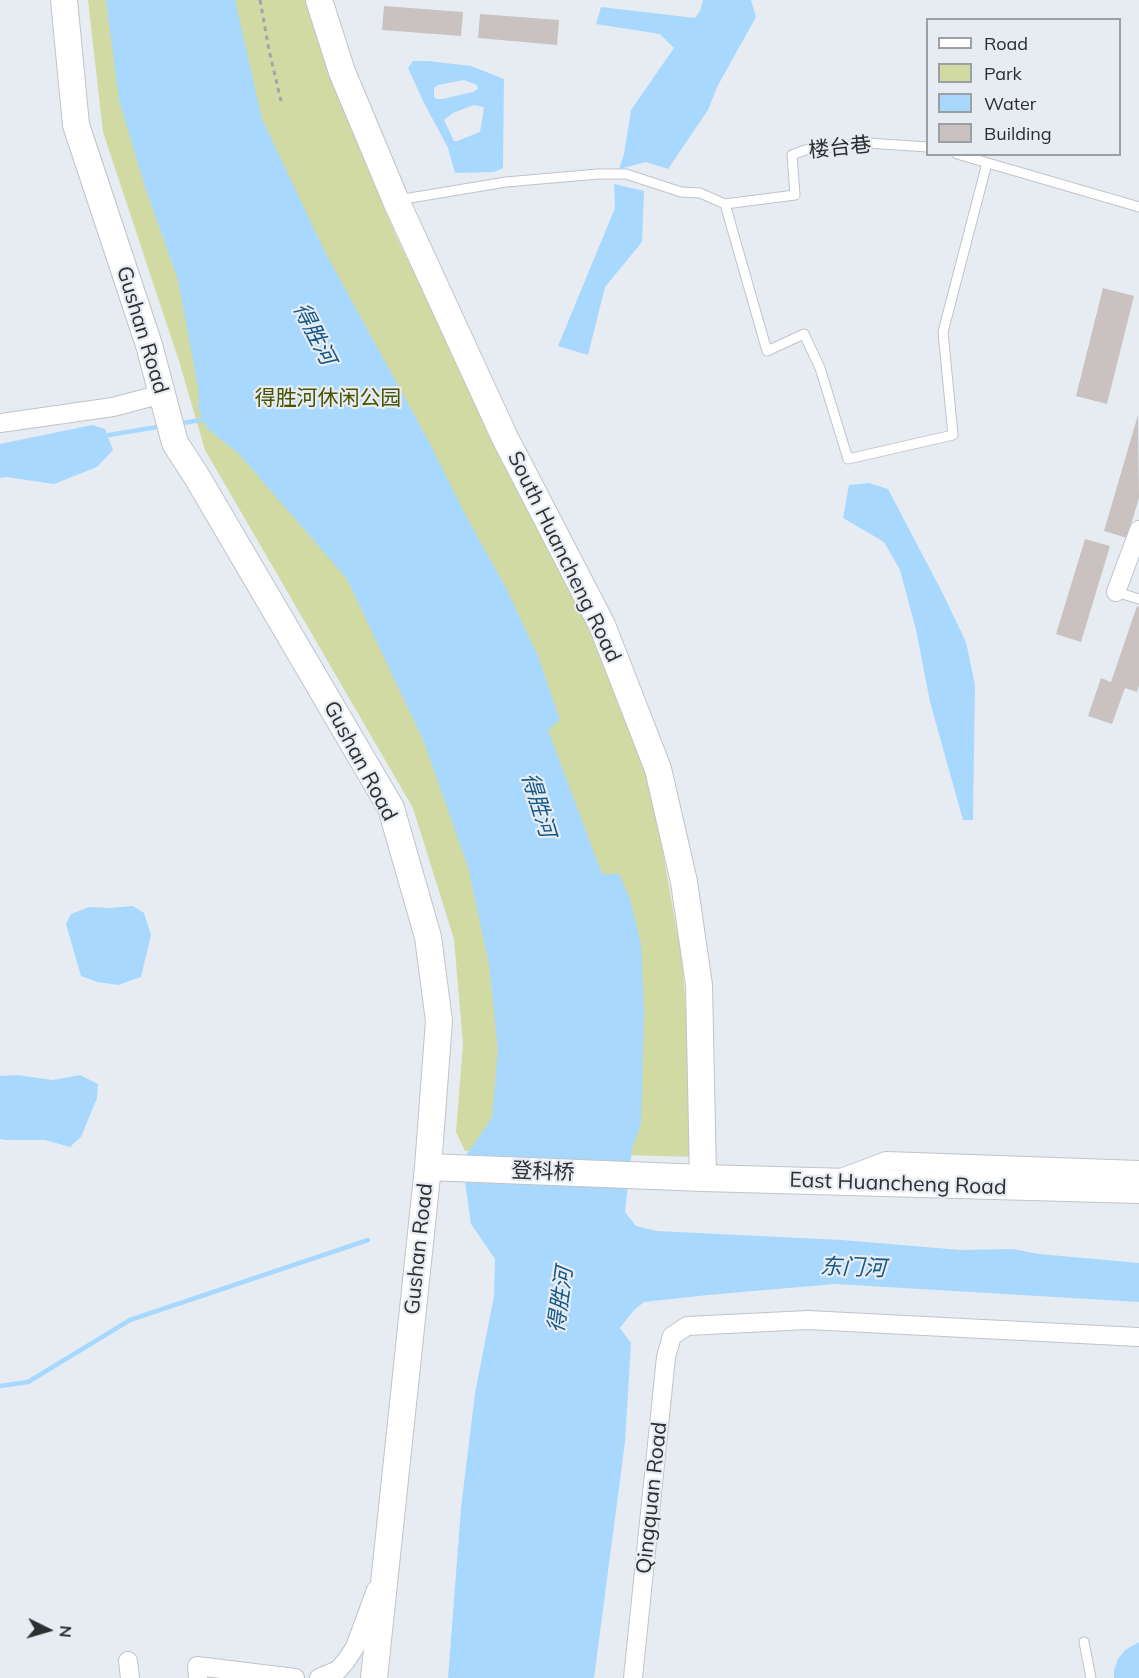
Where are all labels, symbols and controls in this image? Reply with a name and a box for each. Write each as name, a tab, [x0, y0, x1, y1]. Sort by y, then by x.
legend	[926, 18, 1121, 156]
text: Road	[984, 32, 1028, 55]
text: Park	[984, 62, 1022, 85]
text: Water	[984, 92, 1036, 115]
text: Building	[984, 122, 1052, 145]
street label: 楼台巷	[807, 132, 873, 164]
street label: Gushan Road	[111, 263, 173, 397]
water label: 得胜河	[287, 299, 341, 369]
park label: 得胜河休闲公园	[255, 386, 401, 412]
street label: South Huancheng Road	[502, 447, 626, 667]
street label: Gushan Road	[318, 697, 402, 825]
water label: 得胜河	[516, 770, 560, 840]
street label: 登科桥	[511, 1158, 575, 1186]
street label: East Huancheng Road	[789, 1168, 1007, 1200]
street label: Gushan Road	[400, 1182, 438, 1316]
water label: 东门河	[820, 1254, 886, 1282]
water label: 得胜河	[543, 1265, 579, 1335]
street label: Qingquan Road	[631, 1421, 673, 1575]
north arrow	[18, 1600, 78, 1660]
text: N	[55, 1625, 76, 1638]

